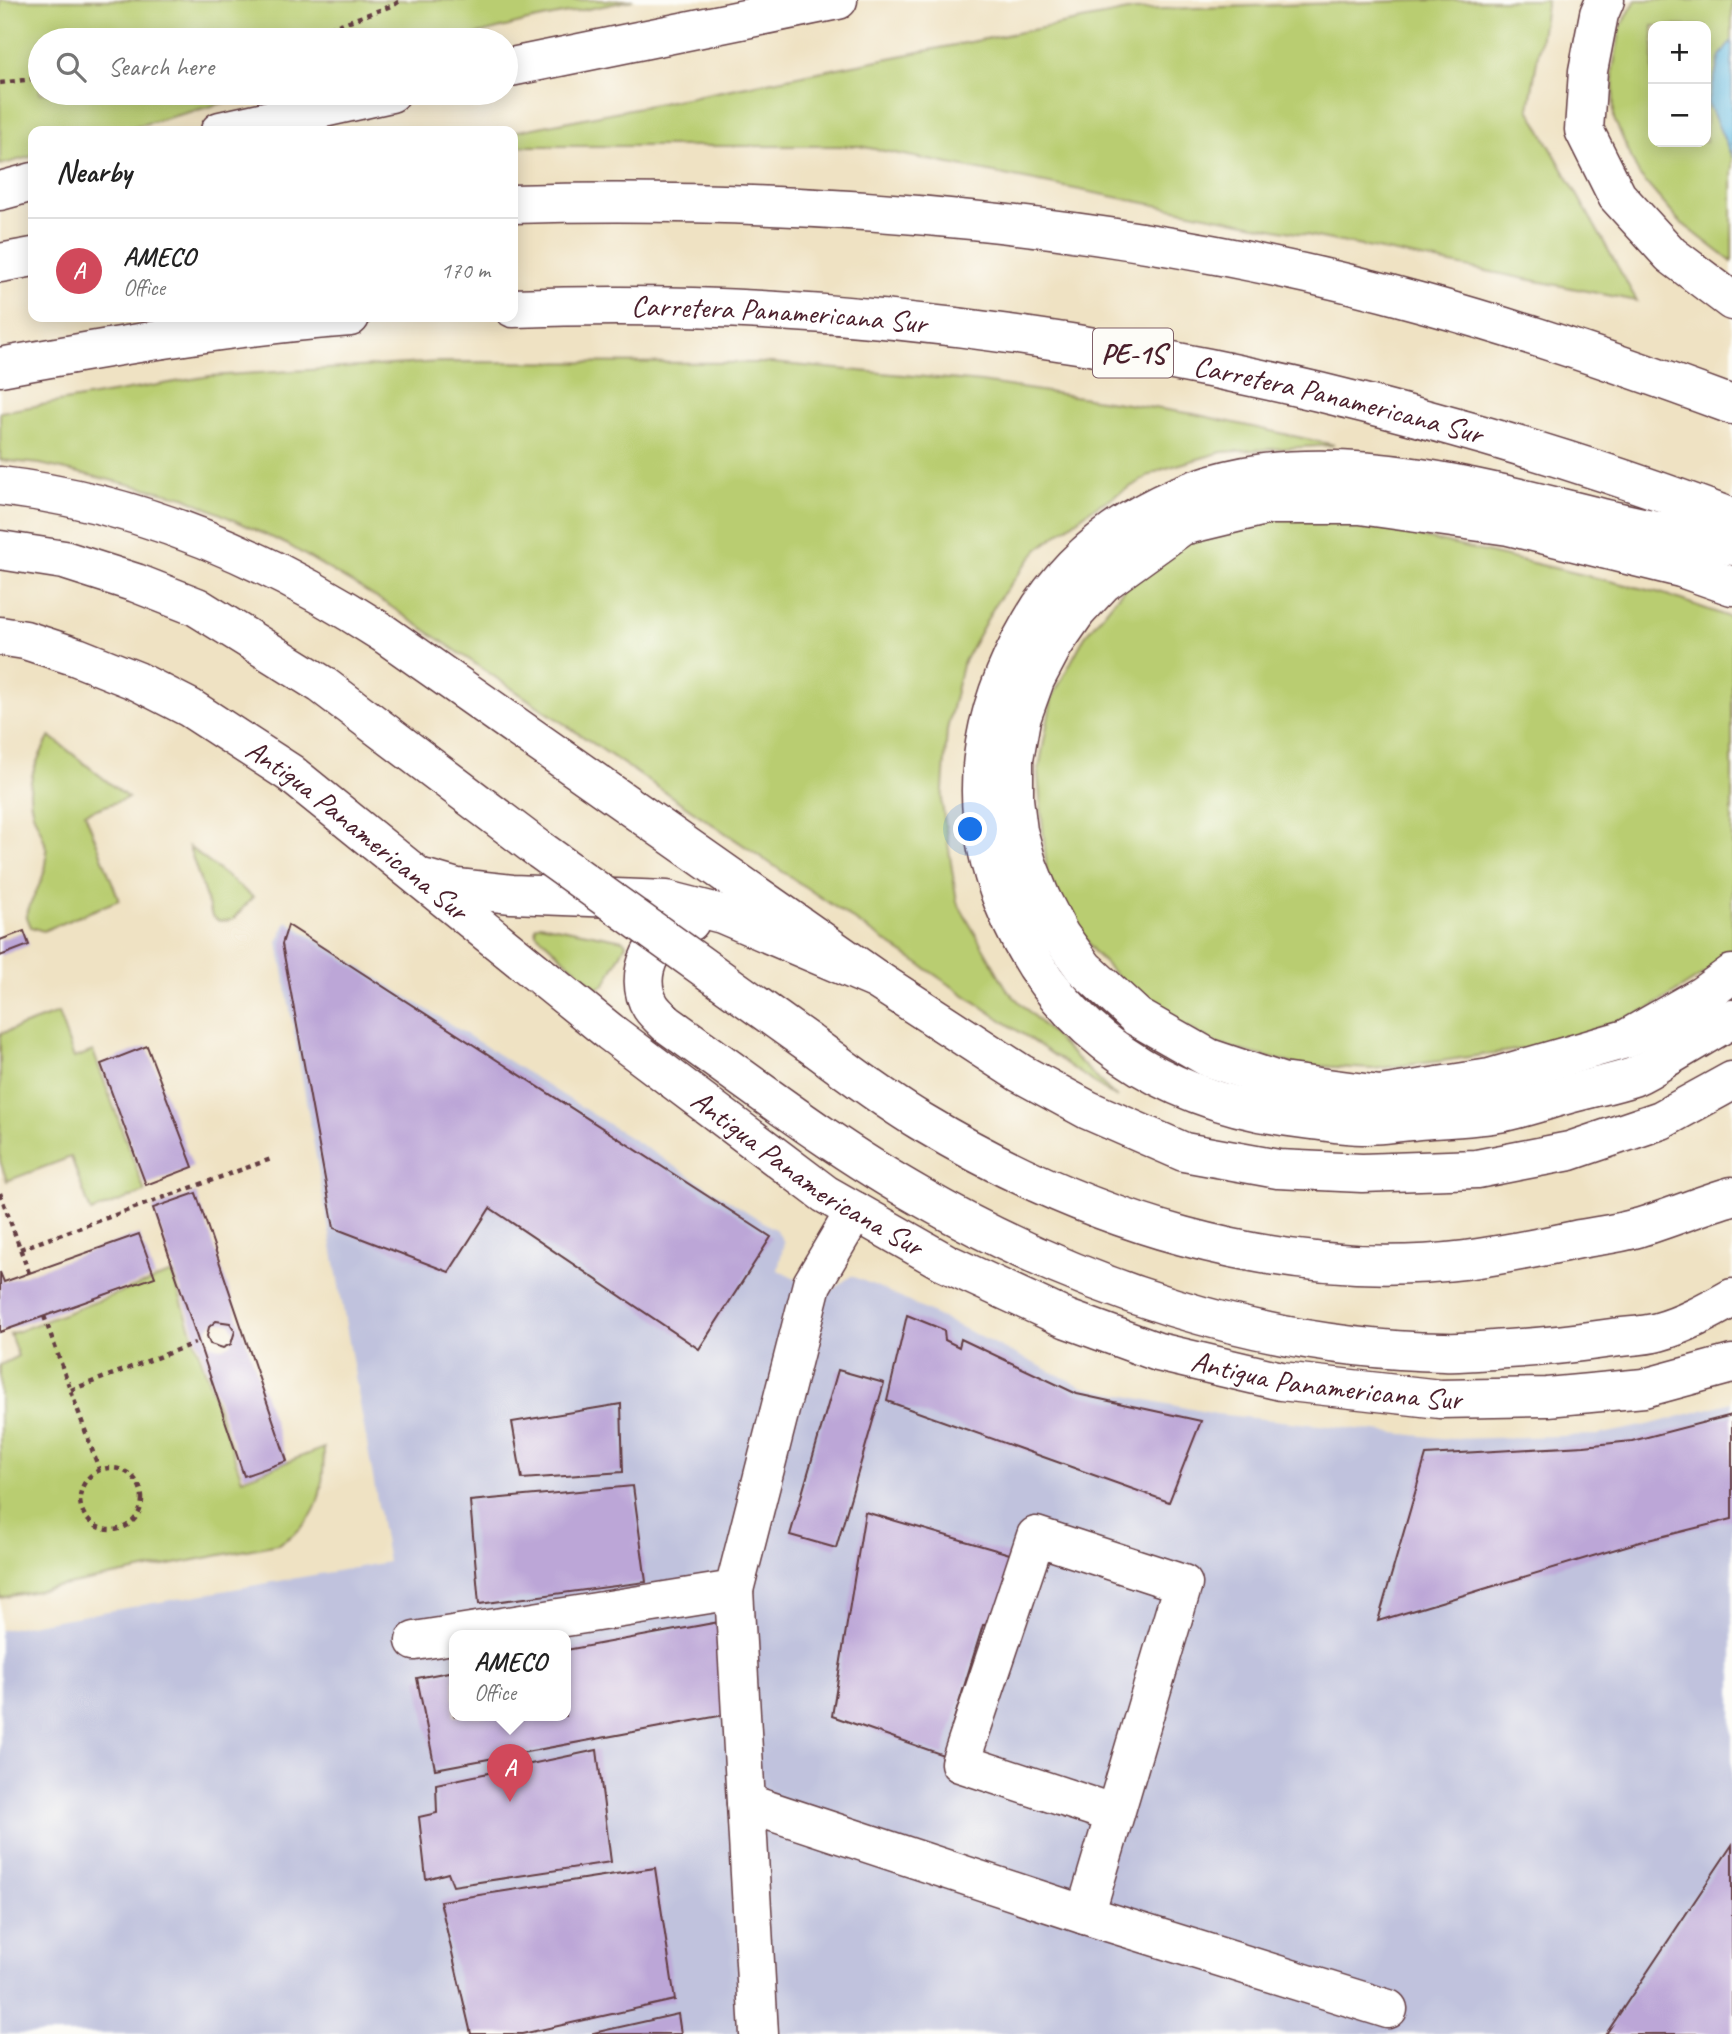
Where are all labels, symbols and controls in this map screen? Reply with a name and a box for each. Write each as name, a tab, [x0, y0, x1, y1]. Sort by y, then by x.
map controls	[1648, 21, 1711, 147]
button: +	[1648, 21, 1711, 84]
search box	[28, 28, 518, 105]
icon: search	[52, 48, 90, 86]
text: Search here	[108, 50, 214, 83]
button: −	[1648, 84, 1711, 147]
text: Nearby	[56, 153, 132, 191]
text: AMECO	[123, 240, 195, 273]
text: A	[73, 256, 85, 285]
text: 170 m	[441, 256, 490, 285]
text: Office	[123, 273, 165, 302]
street label: Carretera Panamericana Sur	[631, 287, 932, 343]
road number: PE-1S	[1093, 328, 1173, 378]
street label: Carretera Panamericana Sur	[1190, 346, 1490, 454]
street label: Antigua Panamericana Sur	[239, 730, 478, 930]
your location	[953, 812, 987, 846]
street label: Antigua Panamericana Sur	[684, 1081, 932, 1266]
street label: Antigua Panamericana Sur	[1188, 1342, 1464, 1418]
popup	[449, 1630, 571, 1721]
text: AMECO	[474, 1645, 546, 1678]
text: Office	[474, 1678, 516, 1707]
pin: A	[487, 1744, 533, 1802]

